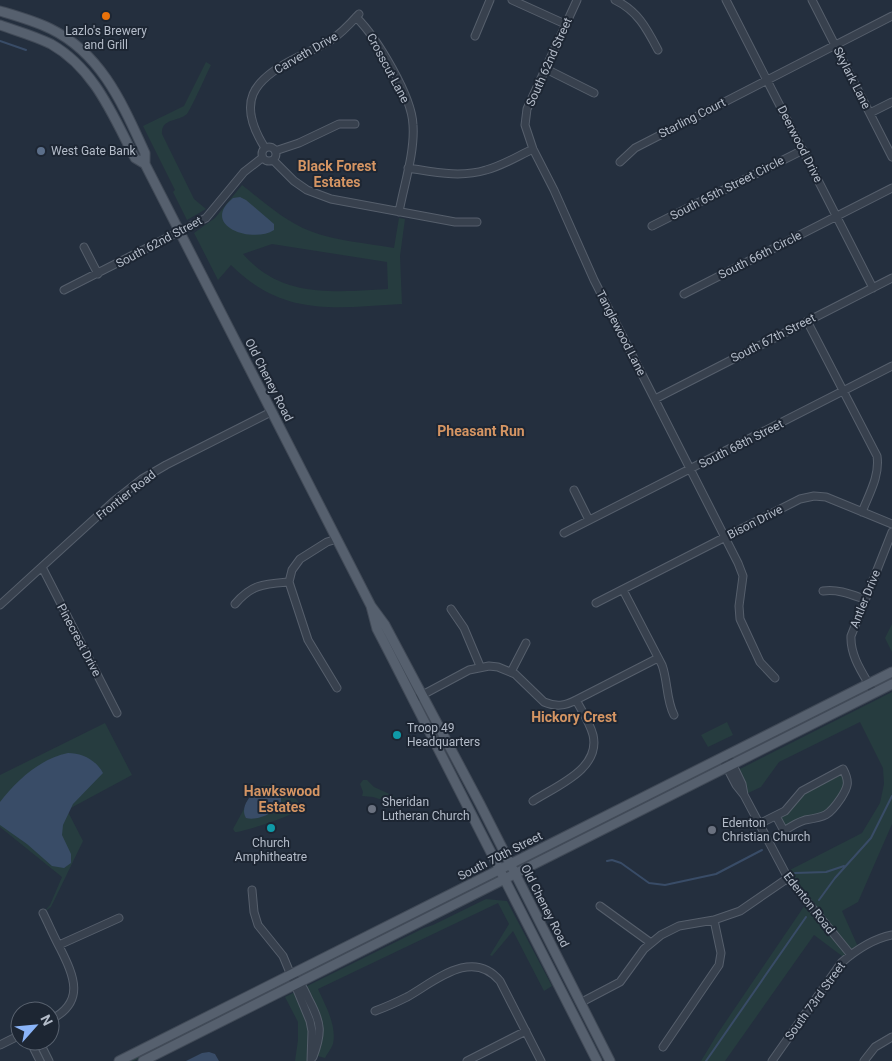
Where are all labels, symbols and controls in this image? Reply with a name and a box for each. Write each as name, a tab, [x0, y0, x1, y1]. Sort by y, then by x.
marker: Lazlo's Brewery and Grill	[100, 10, 112, 22]
street label: South 62nd Street	[523, 15, 575, 109]
place label: Lazlo's Brewery and Grill	[65, 24, 147, 52]
street label: Carveth Drive	[272, 29, 340, 77]
street label: Crosscut Lane	[364, 31, 412, 105]
street label: Skylark Lane	[830, 45, 874, 111]
street label: Starling Court	[656, 95, 728, 141]
street label: Deerwood Drive	[775, 103, 825, 185]
place label: West Gate Bank	[51, 144, 137, 158]
marker: West Gate Bank	[35, 145, 47, 157]
street label: South 65th Street Circle	[668, 153, 786, 223]
district label: Black Forest Estates	[298, 158, 376, 190]
street label: South 62nd Street	[113, 213, 205, 271]
street label: South 66th Circle	[716, 228, 804, 282]
street label: Tanglewood Lane	[593, 288, 649, 378]
street label: South 67th Street	[728, 311, 818, 365]
street label: Old Cheney Road	[242, 336, 296, 424]
street label: South 68th Street	[696, 417, 786, 471]
district label: Pheasant Run	[437, 423, 525, 439]
street label: Frontier Road	[93, 467, 159, 523]
street label: Bison Drive	[725, 502, 785, 542]
street label: Antler Drive	[847, 568, 883, 630]
street label: Pinecrest Drive	[54, 601, 104, 679]
district label: Hickory Crest	[531, 709, 617, 725]
place label: Troop 49 Headquarters	[407, 721, 480, 749]
marker: Troop 49 Headquarters	[391, 729, 403, 741]
district label: Hawkswood Estates	[244, 783, 320, 815]
place label: Sheridan Lutheran Church	[382, 795, 470, 823]
marker: Sheridan Lutheran Church	[366, 803, 378, 815]
place label: Edenton Christian Church	[722, 816, 810, 844]
marker: Church Amphitheatre	[265, 822, 277, 834]
marker: Edenton Christian Church	[706, 824, 718, 836]
street label: South 70th Street	[455, 829, 545, 883]
place label: Church Amphitheatre	[235, 836, 307, 864]
street label: Old Cheney Road	[518, 862, 572, 950]
street label: Edenton Road	[781, 869, 837, 937]
street label: South 73rd Street	[782, 959, 848, 1043]
north arrow	[10, 1001, 60, 1051]
text: N	[37, 1012, 56, 1028]

